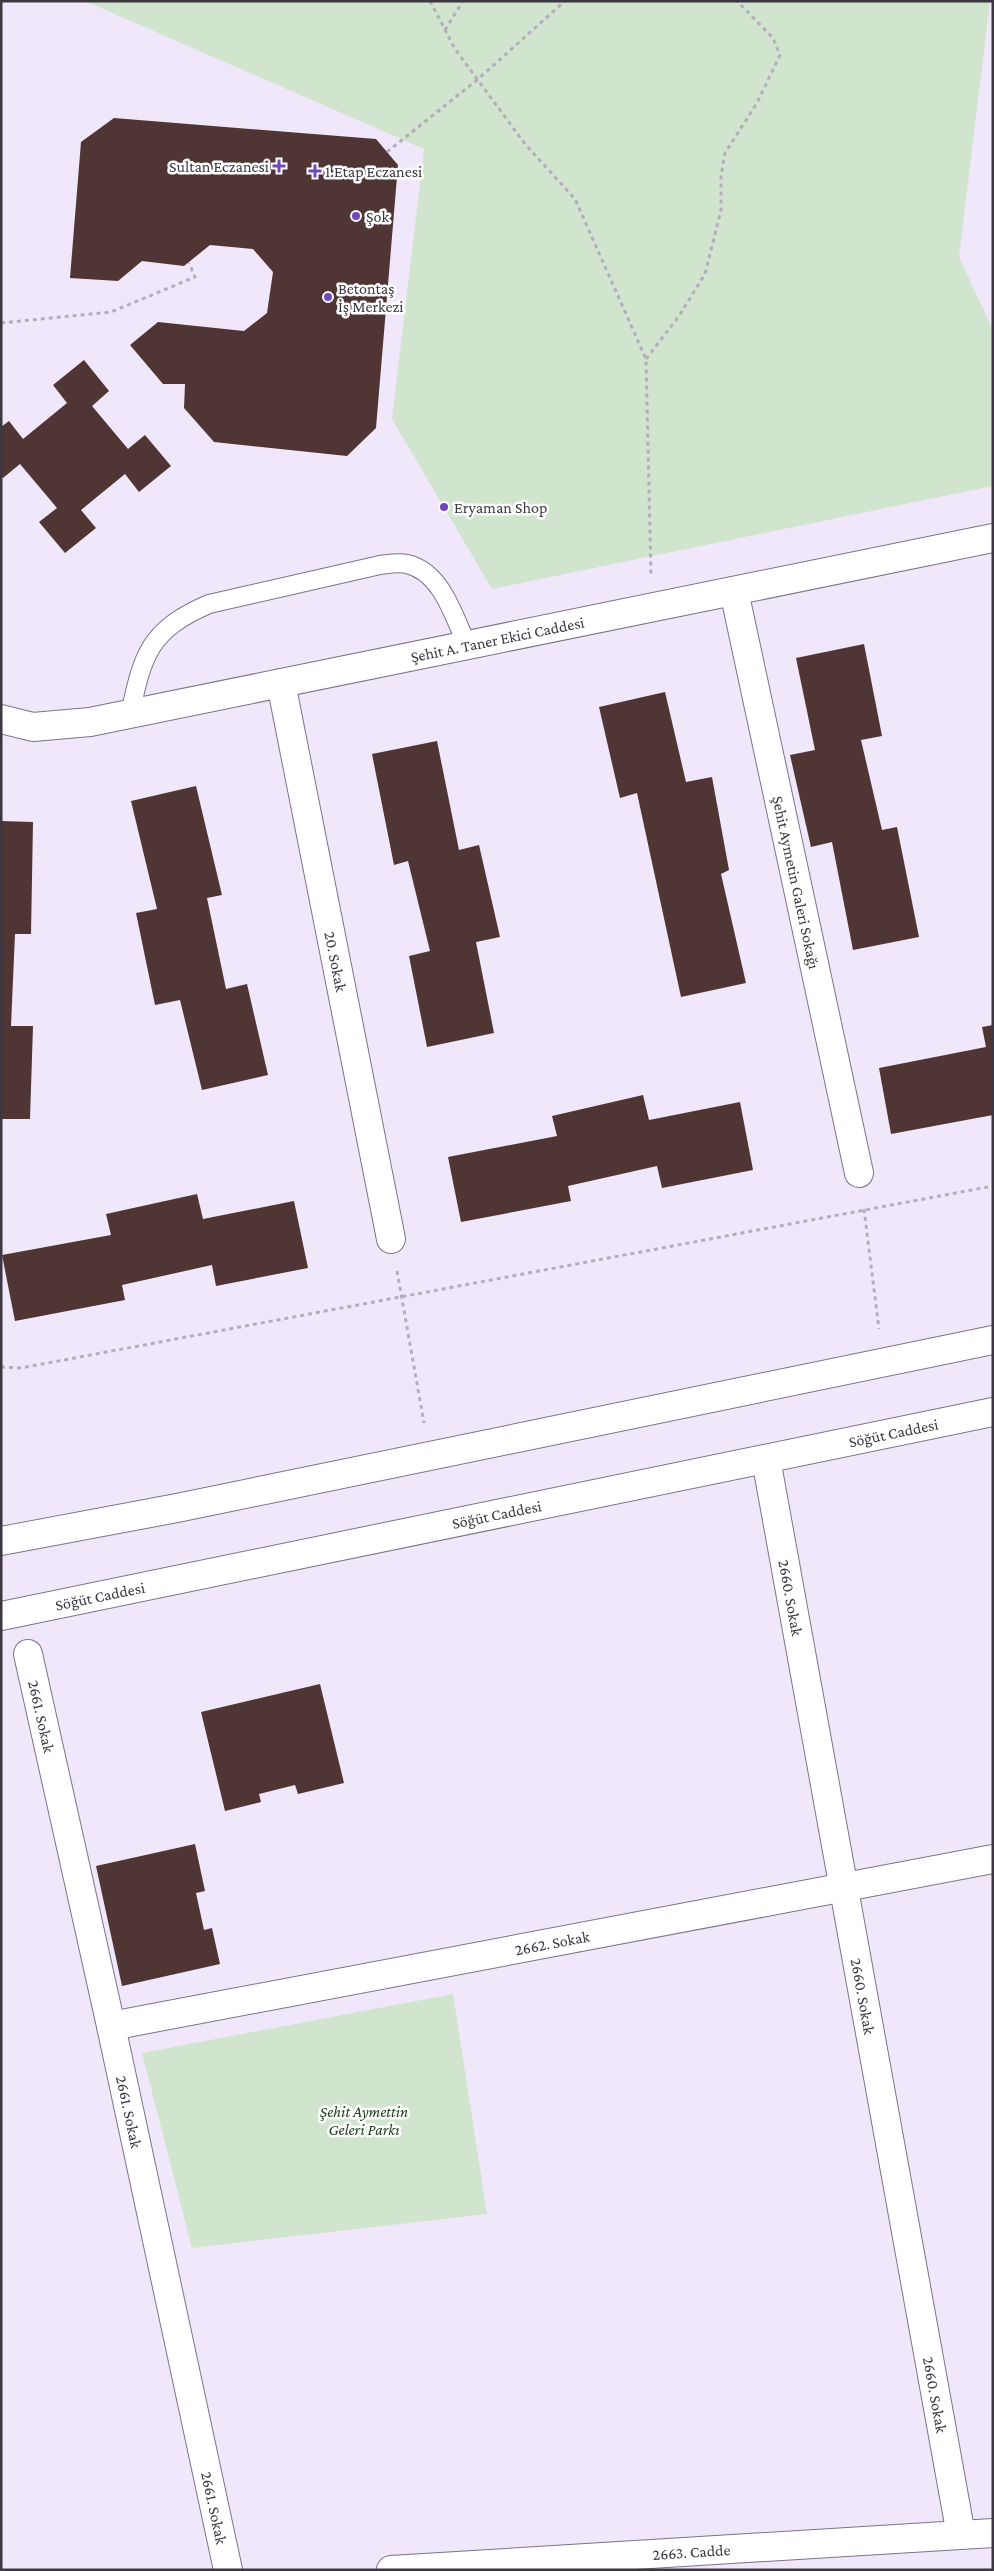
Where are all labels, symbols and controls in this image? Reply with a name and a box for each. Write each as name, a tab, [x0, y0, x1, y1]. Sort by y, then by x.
place label: Sultan Eczanesi	[169, 158, 269, 175]
marker: Sultan Eczanesi	[273, 160, 285, 172]
place label: 1.Etap Eczanesi	[325, 163, 422, 181]
marker: 1.Etap Eczanesi	[309, 165, 321, 177]
place label: Şok	[366, 208, 389, 226]
marker: Şok	[350, 210, 362, 222]
place label: Betontaş İş Merkezi	[338, 280, 404, 316]
marker: Betontaş İş Merkezi	[322, 291, 334, 303]
place label: Eryaman Shop	[454, 499, 547, 517]
marker: Eryaman Shop	[438, 501, 450, 513]
street label: Şehit A. Taner Ekici Caddesi	[409, 613, 586, 666]
street label: Şehit Aymetin Galeri Sokağı	[768, 794, 823, 971]
street label: 20. Sokak	[321, 930, 350, 994]
street label: Söğüt Caddesi	[847, 1415, 940, 1450]
street label: Söğüt Caddesi	[450, 1497, 543, 1532]
street label: 2660. Sokak	[775, 1558, 806, 1638]
street label: Söğüt Caddesi	[54, 1579, 146, 1614]
street label: 2661. Sokak	[25, 1679, 58, 1755]
street label: 2662. Sokak	[513, 1927, 591, 1958]
street label: 2660. Sokak	[848, 1957, 878, 2036]
street label: 2661. Sokak	[113, 2074, 145, 2150]
park label: Şehit Aymettin Geleri Parkı	[320, 2103, 408, 2138]
street label: 2660. Sokak	[920, 2355, 950, 2435]
street label: 2661. Sokak	[198, 2470, 230, 2546]
street label: 2663. Cadde	[652, 2541, 731, 2563]

